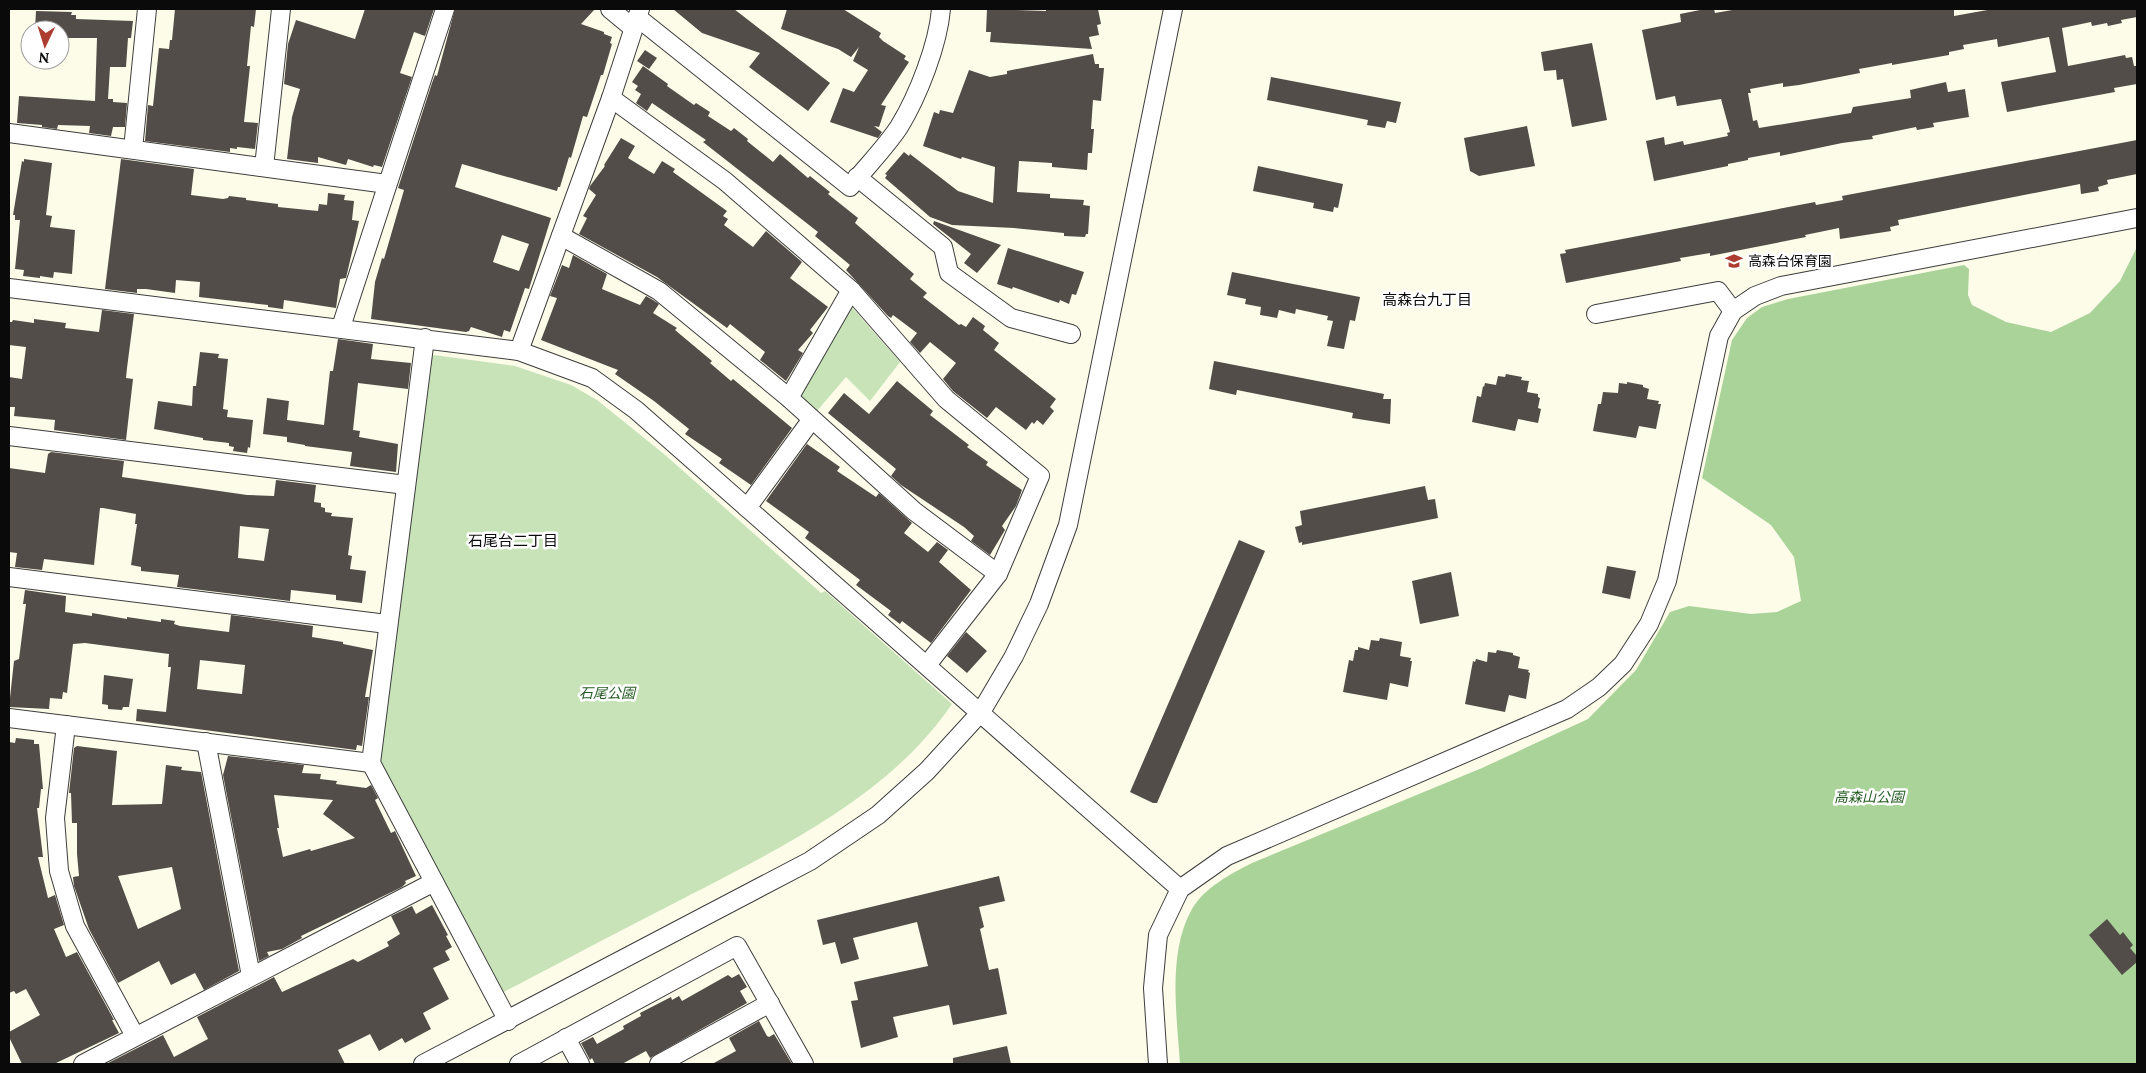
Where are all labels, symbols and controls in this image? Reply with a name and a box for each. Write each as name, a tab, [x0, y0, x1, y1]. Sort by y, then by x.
north arrow	[20, 20, 70, 70]
text: N	[38, 49, 50, 67]
school or university icon: 高森台保育園	[1724, 251, 1744, 271]
place label: 高森台保育園	[1748, 252, 1832, 270]
district label: 高森台九丁目	[1382, 290, 1472, 309]
district label: 石尾台二丁目	[468, 531, 558, 550]
park label: 石尾公園	[579, 684, 637, 702]
park label: 高森山公園	[1834, 788, 1906, 806]

